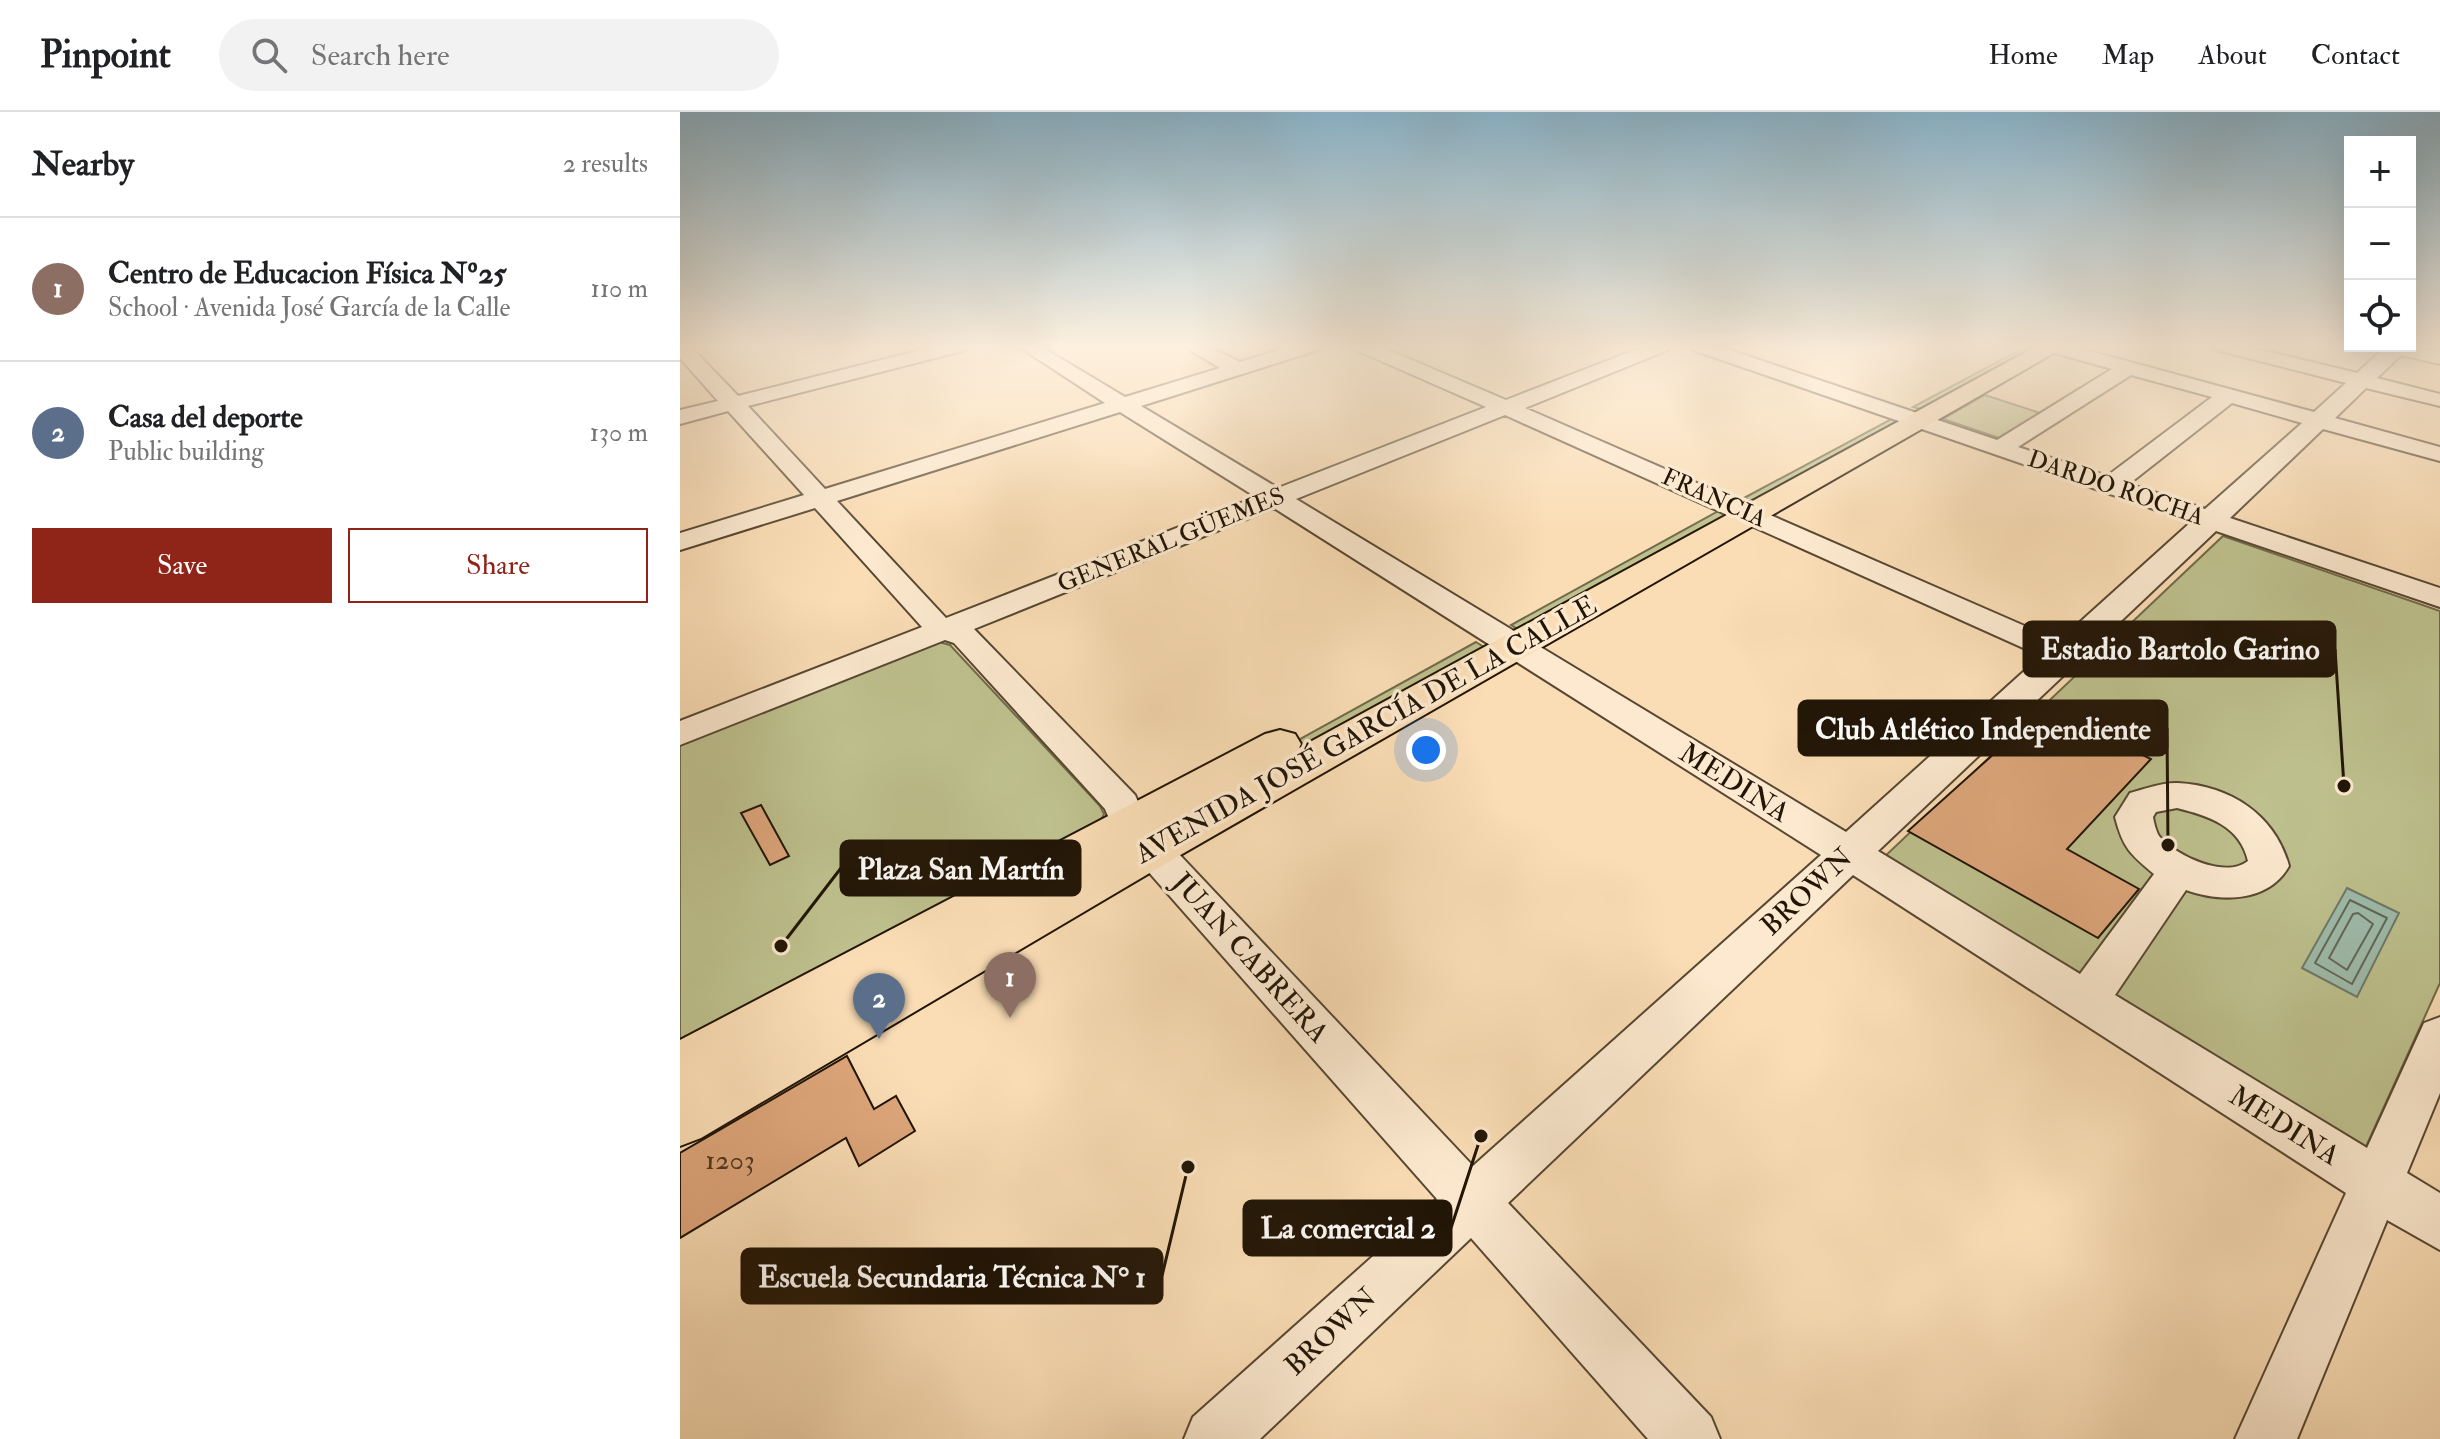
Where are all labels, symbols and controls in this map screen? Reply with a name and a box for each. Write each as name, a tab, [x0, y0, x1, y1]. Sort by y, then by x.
search box	[219, 19, 779, 91]
text: Pinpoint	[40, 31, 171, 79]
icon: search	[247, 33, 291, 77]
text: Search here	[311, 37, 450, 74]
text: Home	[1988, 38, 2058, 73]
text: Map	[2102, 38, 2154, 73]
text: About	[2198, 38, 2267, 73]
text: Contact	[2311, 38, 2400, 73]
map controls	[2344, 136, 2416, 352]
button: +	[2344, 136, 2416, 208]
text: Nearby	[32, 143, 134, 186]
text: 2 results	[563, 148, 648, 180]
button: −	[2344, 208, 2416, 280]
text: Centro de Educacion Física Nº25	[108, 255, 506, 292]
text: 1	[53, 273, 63, 305]
text: 110 m	[591, 273, 648, 305]
button: locate	[2344, 280, 2416, 352]
text: School · Avenida José García de la Calle	[108, 292, 510, 324]
text: Casa del deporte	[108, 399, 303, 436]
text: 2	[51, 417, 65, 449]
text: 130 m	[590, 417, 648, 449]
text: Public building	[108, 436, 264, 468]
street label: DARDO ROCHA	[2024, 443, 2208, 533]
street label: FRANCIA	[1657, 461, 1771, 535]
street label: GENERAL GÜEMES	[1053, 480, 1289, 600]
button: Save	[32, 528, 332, 603]
button: Share	[348, 528, 648, 603]
street label: AVENIDA JOSÉ GARCÍA DE LA CALLE	[1128, 588, 1603, 872]
callout: Estadio Bartolo Garino	[2024, 622, 2335, 676]
text: Estadio Bartolo Garino	[2040, 631, 2320, 668]
callout: Club Atlético Independiente	[1799, 701, 2167, 755]
text: Club Atlético Independiente	[1815, 711, 2151, 748]
your location	[1406, 730, 1446, 770]
street label: MEDINA	[1672, 735, 1796, 831]
callout: Plaza San Martín	[841, 841, 1080, 895]
street label: BROWN	[1754, 841, 1860, 943]
text: Plaza San Martín	[857, 851, 1065, 888]
street label: JUAN CABRERA	[1164, 865, 1336, 1051]
pin: 1	[984, 952, 1036, 1018]
pin: 2	[853, 973, 905, 1039]
street label: MEDINA	[2222, 1078, 2346, 1174]
house number: 1203	[705, 1143, 755, 1178]
callout: La comercial 2	[1244, 1201, 1451, 1255]
text: La comercial 2	[1260, 1210, 1436, 1247]
callout: Escuela Secundaria Técnica N° 1	[742, 1249, 1162, 1303]
text: Escuela Secundaria Técnica N° 1	[758, 1259, 1146, 1296]
street label: BROWN	[1278, 1281, 1384, 1383]

